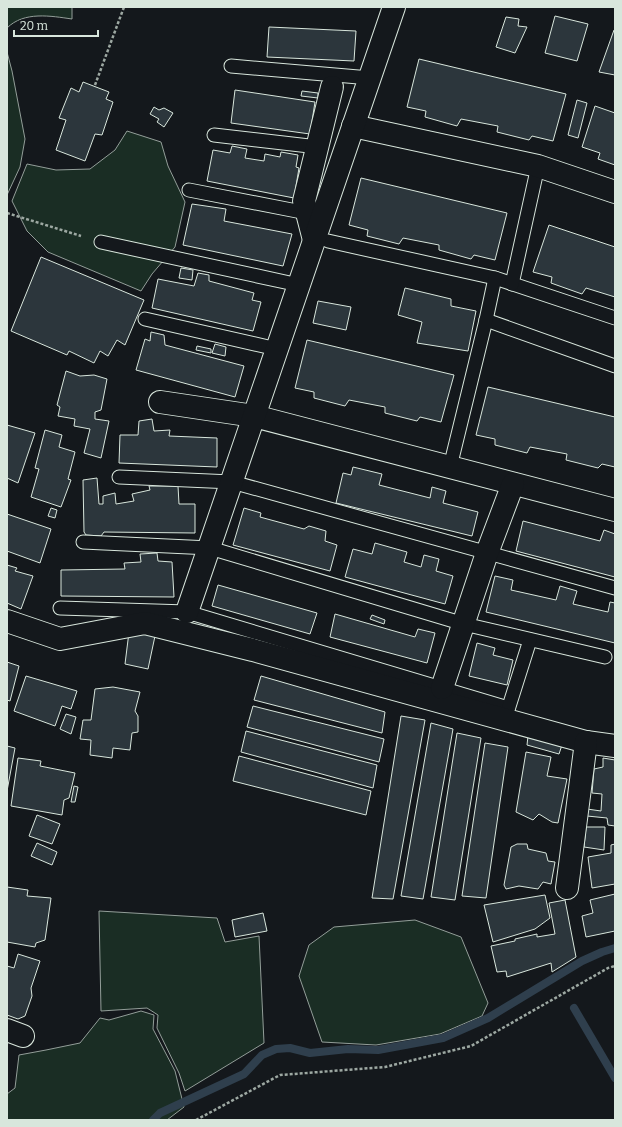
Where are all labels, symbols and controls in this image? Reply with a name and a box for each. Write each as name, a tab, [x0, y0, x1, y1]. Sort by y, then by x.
scale bar	[14, 12, 98, 38]
text: 20 m	[20, 19, 49, 33]

